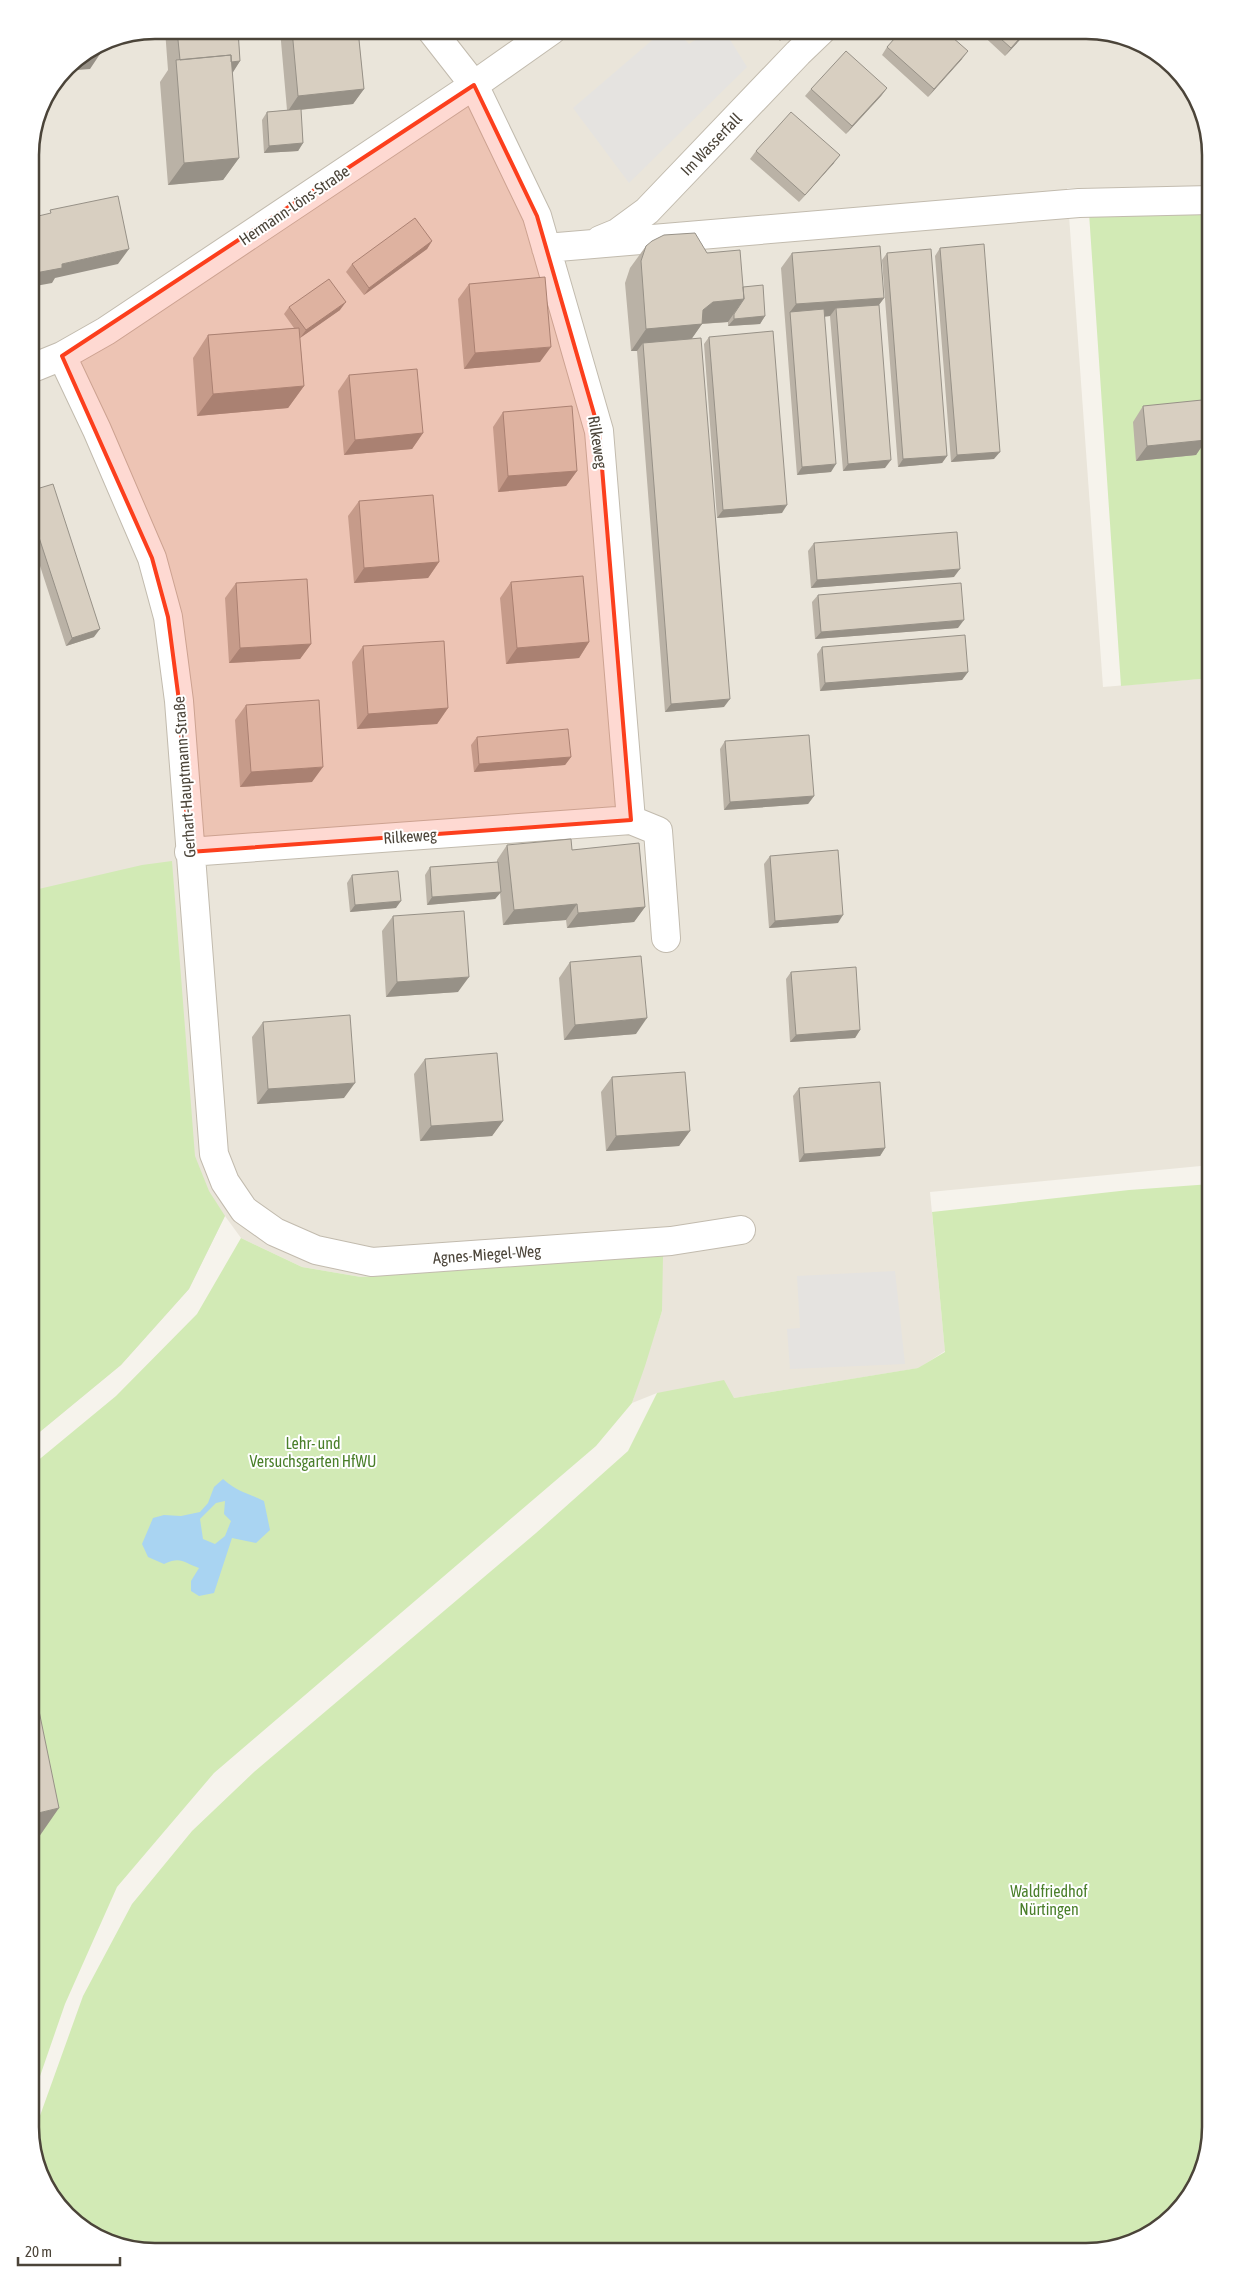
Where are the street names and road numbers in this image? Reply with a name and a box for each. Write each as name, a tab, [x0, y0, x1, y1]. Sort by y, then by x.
street label: Im Wasserfall	[677, 108, 746, 179]
street label: Hermann-Löns-Straße	[236, 162, 352, 248]
street label: Rilkeweg	[584, 414, 611, 470]
street label: Gerhart-Hauptmann-Straße	[169, 696, 200, 858]
street label: Rilkeweg	[383, 825, 437, 848]
street label: Agnes-Miegel-Weg	[432, 1241, 542, 1268]

